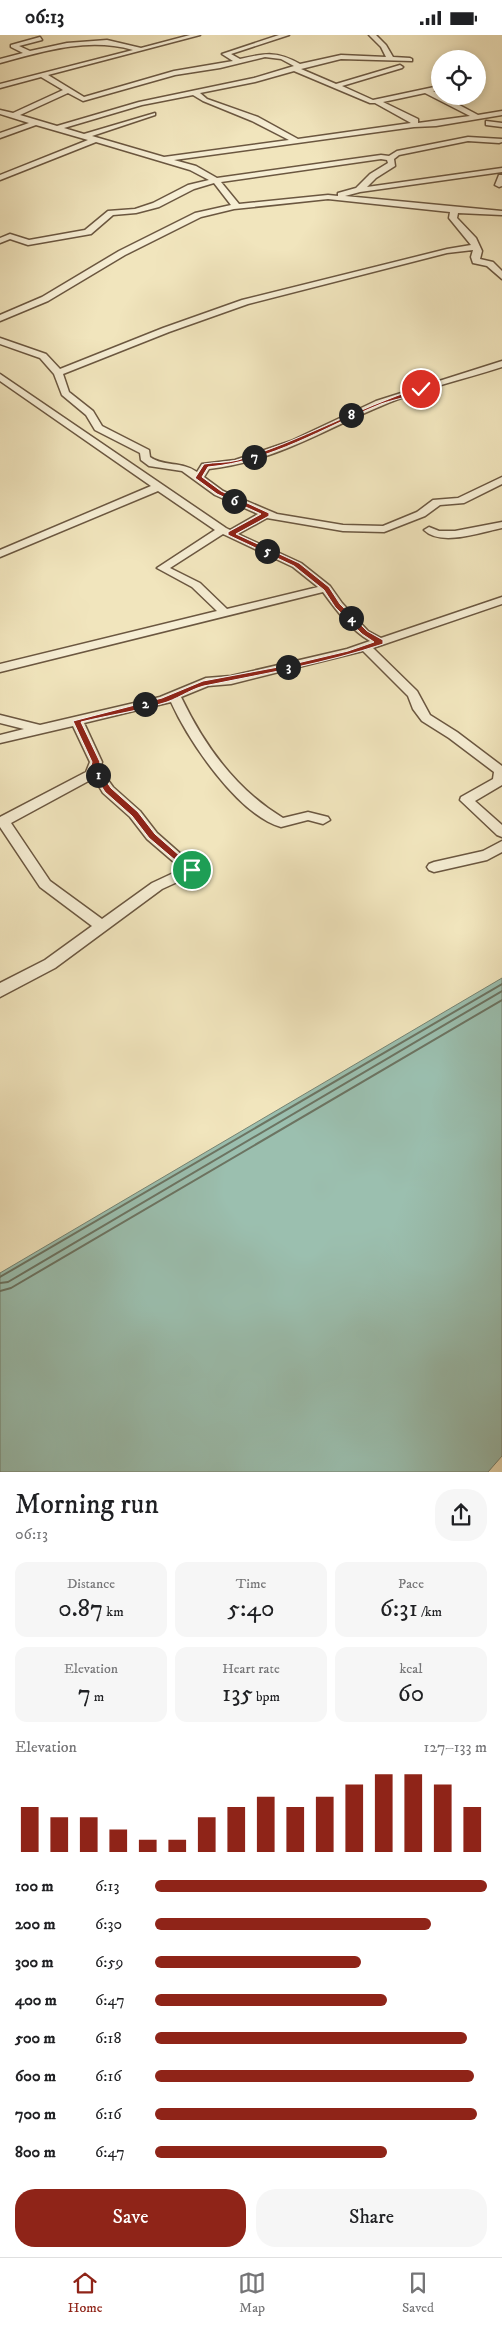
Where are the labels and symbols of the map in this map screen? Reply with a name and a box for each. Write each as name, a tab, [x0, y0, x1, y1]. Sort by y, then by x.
pin	[400, 368, 442, 410]
pin: 8	[338, 403, 364, 427]
pin: 7	[242, 445, 266, 469]
pin: 6	[222, 489, 246, 513]
pin: 5	[254, 539, 280, 563]
pin: 4	[338, 605, 364, 631]
pin: 3	[276, 655, 300, 679]
pin: 2	[132, 691, 158, 717]
pin: 1	[86, 763, 110, 787]
pin	[171, 849, 213, 891]

